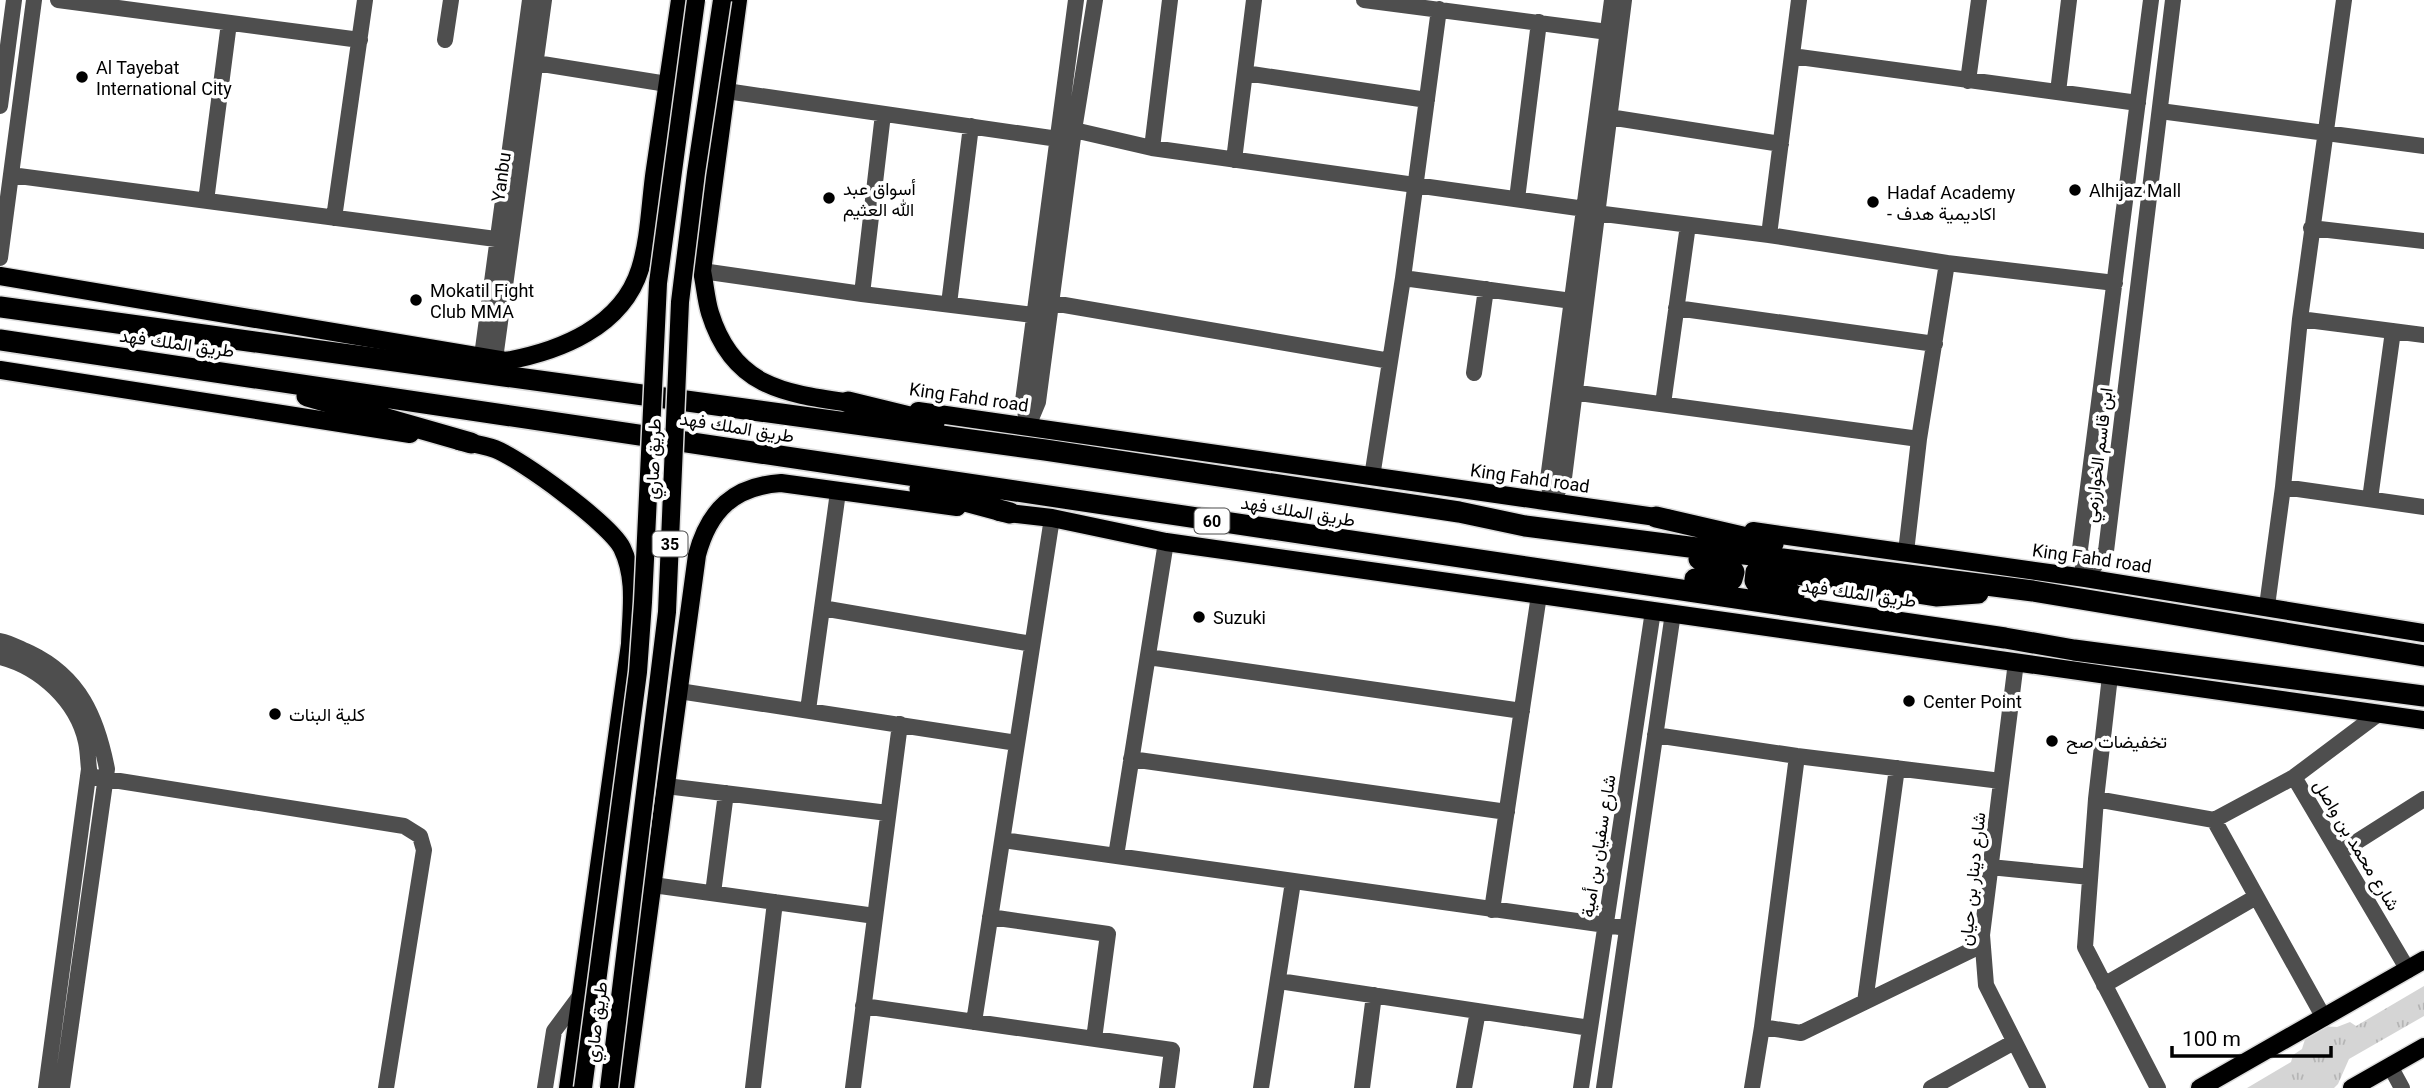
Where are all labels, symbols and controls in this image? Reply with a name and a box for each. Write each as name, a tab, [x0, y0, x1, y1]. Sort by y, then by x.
place label: Al Tayebat International City	[96, 57, 232, 99]
marker: Al Tayebat International City	[74, 69, 90, 85]
street label: Yanbu	[487, 151, 515, 203]
place label: أسواق عبد الله العثيم	[843, 178, 916, 222]
place label: Alhijaz Mall	[2089, 180, 2181, 201]
place label: Hadaf Academy - اكاديمية هدف	[1887, 182, 2016, 224]
marker: Alhijaz Mall	[2067, 182, 2083, 198]
marker: أسواق عبد الله العثيم	[821, 190, 837, 206]
marker: Hadaf Academy - اكاديمية هدف	[1865, 194, 1881, 210]
place label: Mokatil Fight Club MMA	[430, 280, 534, 322]
marker: Mokatil Fight Club MMA	[408, 292, 424, 308]
street label: طريق الملك فهد	[118, 325, 236, 362]
street label: King Fahd road	[908, 378, 1030, 416]
street label: ابن قاسم الخوارزمي	[2079, 386, 2122, 524]
street label: طريق الملك فهد	[678, 408, 796, 447]
street label: طريق صاري	[641, 418, 670, 500]
street label: King Fahd road	[1469, 459, 1591, 497]
street label: طريق الملك فهد	[1239, 492, 1357, 531]
road number: 60	[1194, 508, 1230, 534]
road number: 35	[652, 531, 688, 556]
street label: King Fahd road	[2031, 539, 2153, 577]
street label: طريق الملك فهد	[1800, 575, 1918, 612]
place label: Suzuki	[1213, 607, 1266, 628]
marker: Suzuki	[1191, 609, 1207, 625]
place label: Center Point	[1923, 691, 2022, 712]
marker: Center Point	[1901, 693, 1917, 709]
place label: كلية البنات	[289, 704, 365, 725]
marker: كلية البنات	[267, 706, 283, 722]
place label: تخفيضات صح	[2066, 731, 2167, 754]
marker: تخفيضات صح	[2044, 733, 2060, 749]
street label: شارع سفيان بن أمية	[1576, 773, 1622, 919]
street label: شارع محمد بن واصل	[2308, 776, 2404, 915]
street label: شارع دينار بن حيان	[1955, 811, 1991, 947]
street label: طريق صاري	[581, 980, 616, 1064]
scale bar	[2172, 1014, 2331, 1058]
text: 100 m	[2182, 1027, 2241, 1051]

